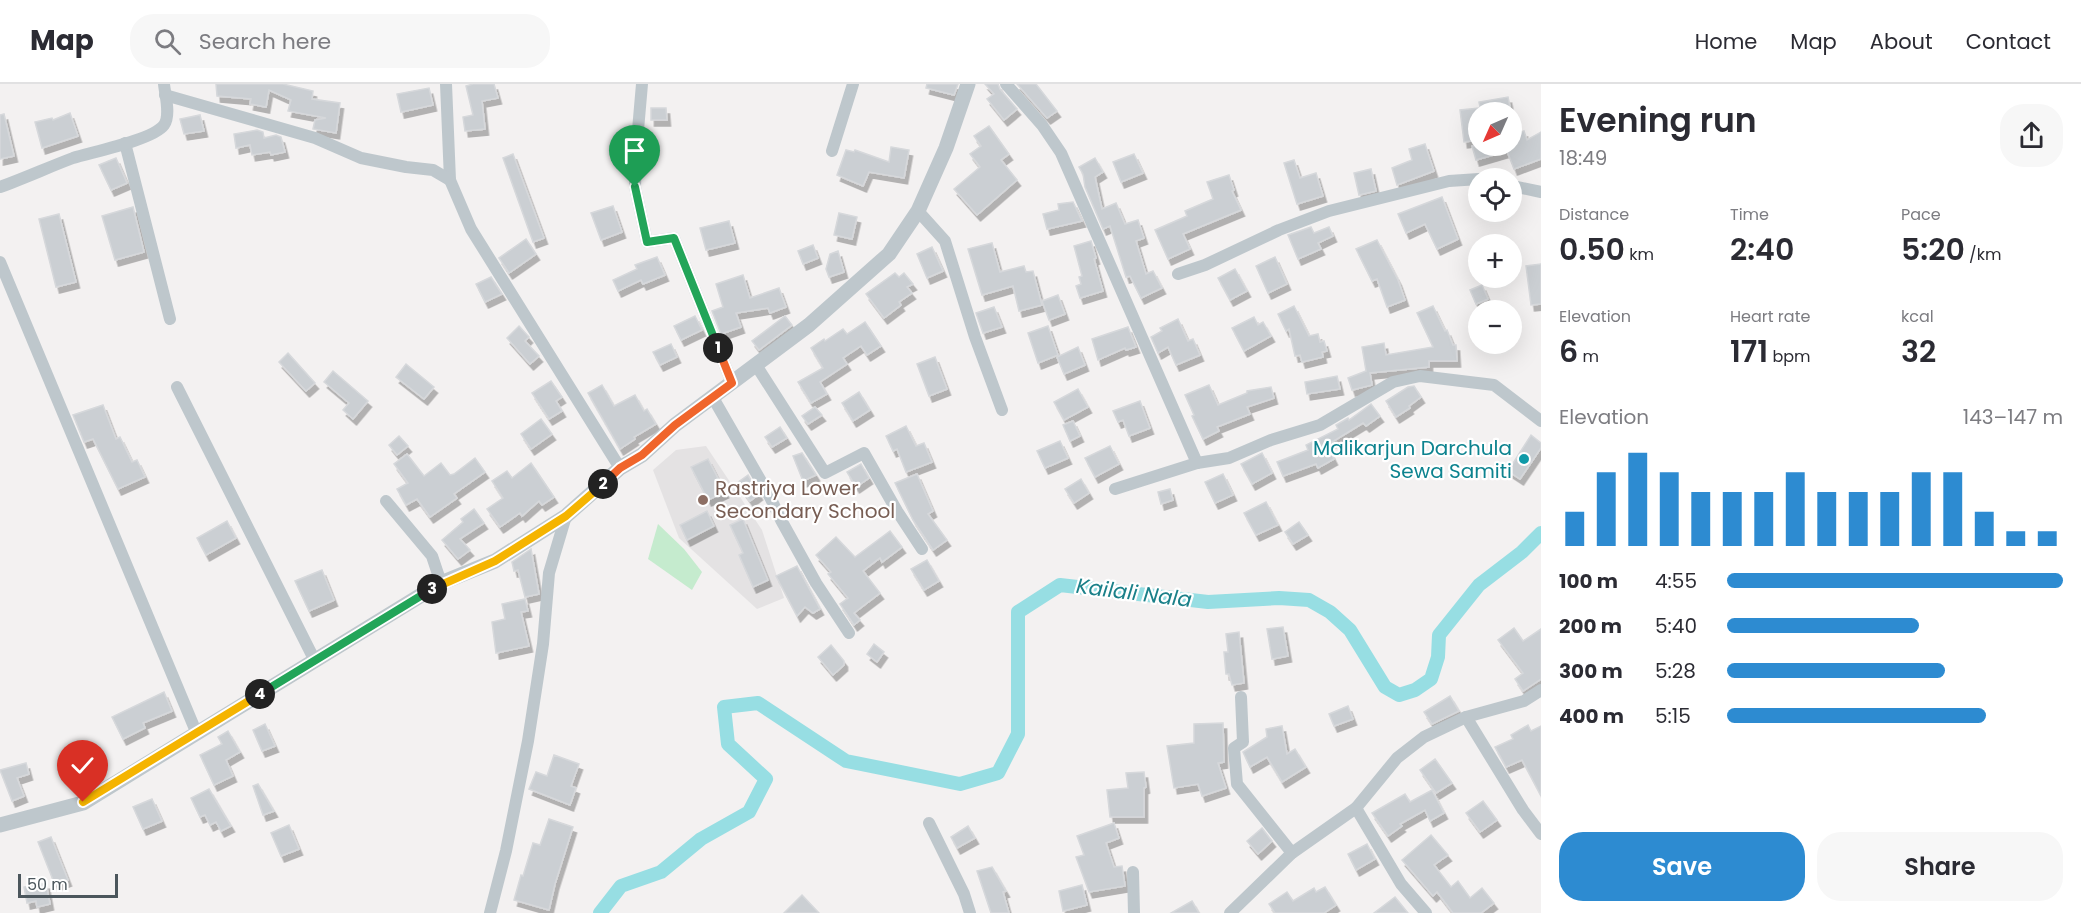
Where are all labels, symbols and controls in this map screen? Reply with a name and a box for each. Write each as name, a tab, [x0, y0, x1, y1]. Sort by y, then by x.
search box	[130, 14, 550, 68]
text: Map	[30, 21, 94, 60]
icon: search	[151, 25, 184, 58]
text: Search here	[199, 26, 331, 57]
text: Home	[1695, 27, 1757, 56]
text: Map	[1790, 27, 1837, 56]
text: About	[1870, 27, 1933, 56]
text: Contact	[1966, 27, 2051, 56]
text: Evening run	[1559, 97, 1757, 144]
north arrow	[1468, 102, 1522, 156]
map controls	[1468, 102, 1522, 354]
button: share	[2000, 104, 2063, 167]
pin	[609, 125, 660, 187]
icon: arrive	[618, 134, 651, 167]
text: 18:49	[1559, 144, 1607, 172]
button: locate	[1468, 168, 1522, 222]
text: Distance	[1559, 203, 1629, 226]
text: Time	[1730, 203, 1769, 226]
text: Pace	[1901, 203, 1941, 226]
text: 0.50	[1559, 228, 1625, 271]
text: 2:40	[1730, 228, 1794, 271]
text: 5:20	[1901, 228, 1965, 271]
button: +	[1468, 234, 1522, 288]
text: km	[1625, 243, 1654, 266]
text: /km	[1965, 243, 2001, 266]
button: −	[1468, 300, 1522, 354]
text: Elevation	[1559, 305, 1631, 328]
text: Heart rate	[1730, 305, 1810, 328]
text: kcal	[1901, 305, 1934, 328]
text: 6	[1559, 330, 1578, 373]
text: 171	[1730, 330, 1768, 373]
text: 32	[1901, 330, 1936, 373]
pin: 1	[703, 333, 733, 363]
text: 1	[715, 336, 721, 359]
text: m	[1578, 345, 1599, 368]
text: bpm	[1768, 345, 1811, 368]
text: Elevation	[1559, 403, 1649, 431]
text: 143–147 m	[1963, 403, 2063, 431]
place label: Malikarjun Darchula Sewa Samiti	[1313, 434, 1512, 485]
marker: Malikarjun Darchula Sewa Samiti	[1517, 452, 1531, 466]
pin: 2	[588, 469, 618, 499]
text: 2	[598, 472, 608, 495]
place label: Rastriya Lower Secondary School	[715, 474, 895, 525]
marker: Rastriya Lower Secondary School	[696, 493, 710, 507]
text: 100 m	[1559, 567, 1618, 595]
text: 4:55	[1655, 567, 1697, 595]
water label: Kailali Nala	[1075, 571, 1194, 614]
pin: 3	[417, 574, 447, 604]
text: 3	[427, 577, 437, 600]
text: 200 m	[1559, 612, 1622, 640]
text: 5:40	[1655, 612, 1697, 640]
text: 300 m	[1559, 657, 1623, 685]
text: 5:28	[1655, 657, 1696, 685]
pin: 4	[245, 679, 275, 709]
text: 4	[255, 682, 265, 705]
text: 400 m	[1559, 702, 1624, 730]
text: 5:15	[1655, 702, 1691, 730]
pin	[57, 740, 108, 802]
icon: check	[66, 749, 99, 782]
button: Save	[1559, 832, 1805, 901]
button: Share	[1817, 832, 2063, 901]
scale bar	[18, 871, 118, 898]
text: 50 m	[27, 873, 68, 896]

